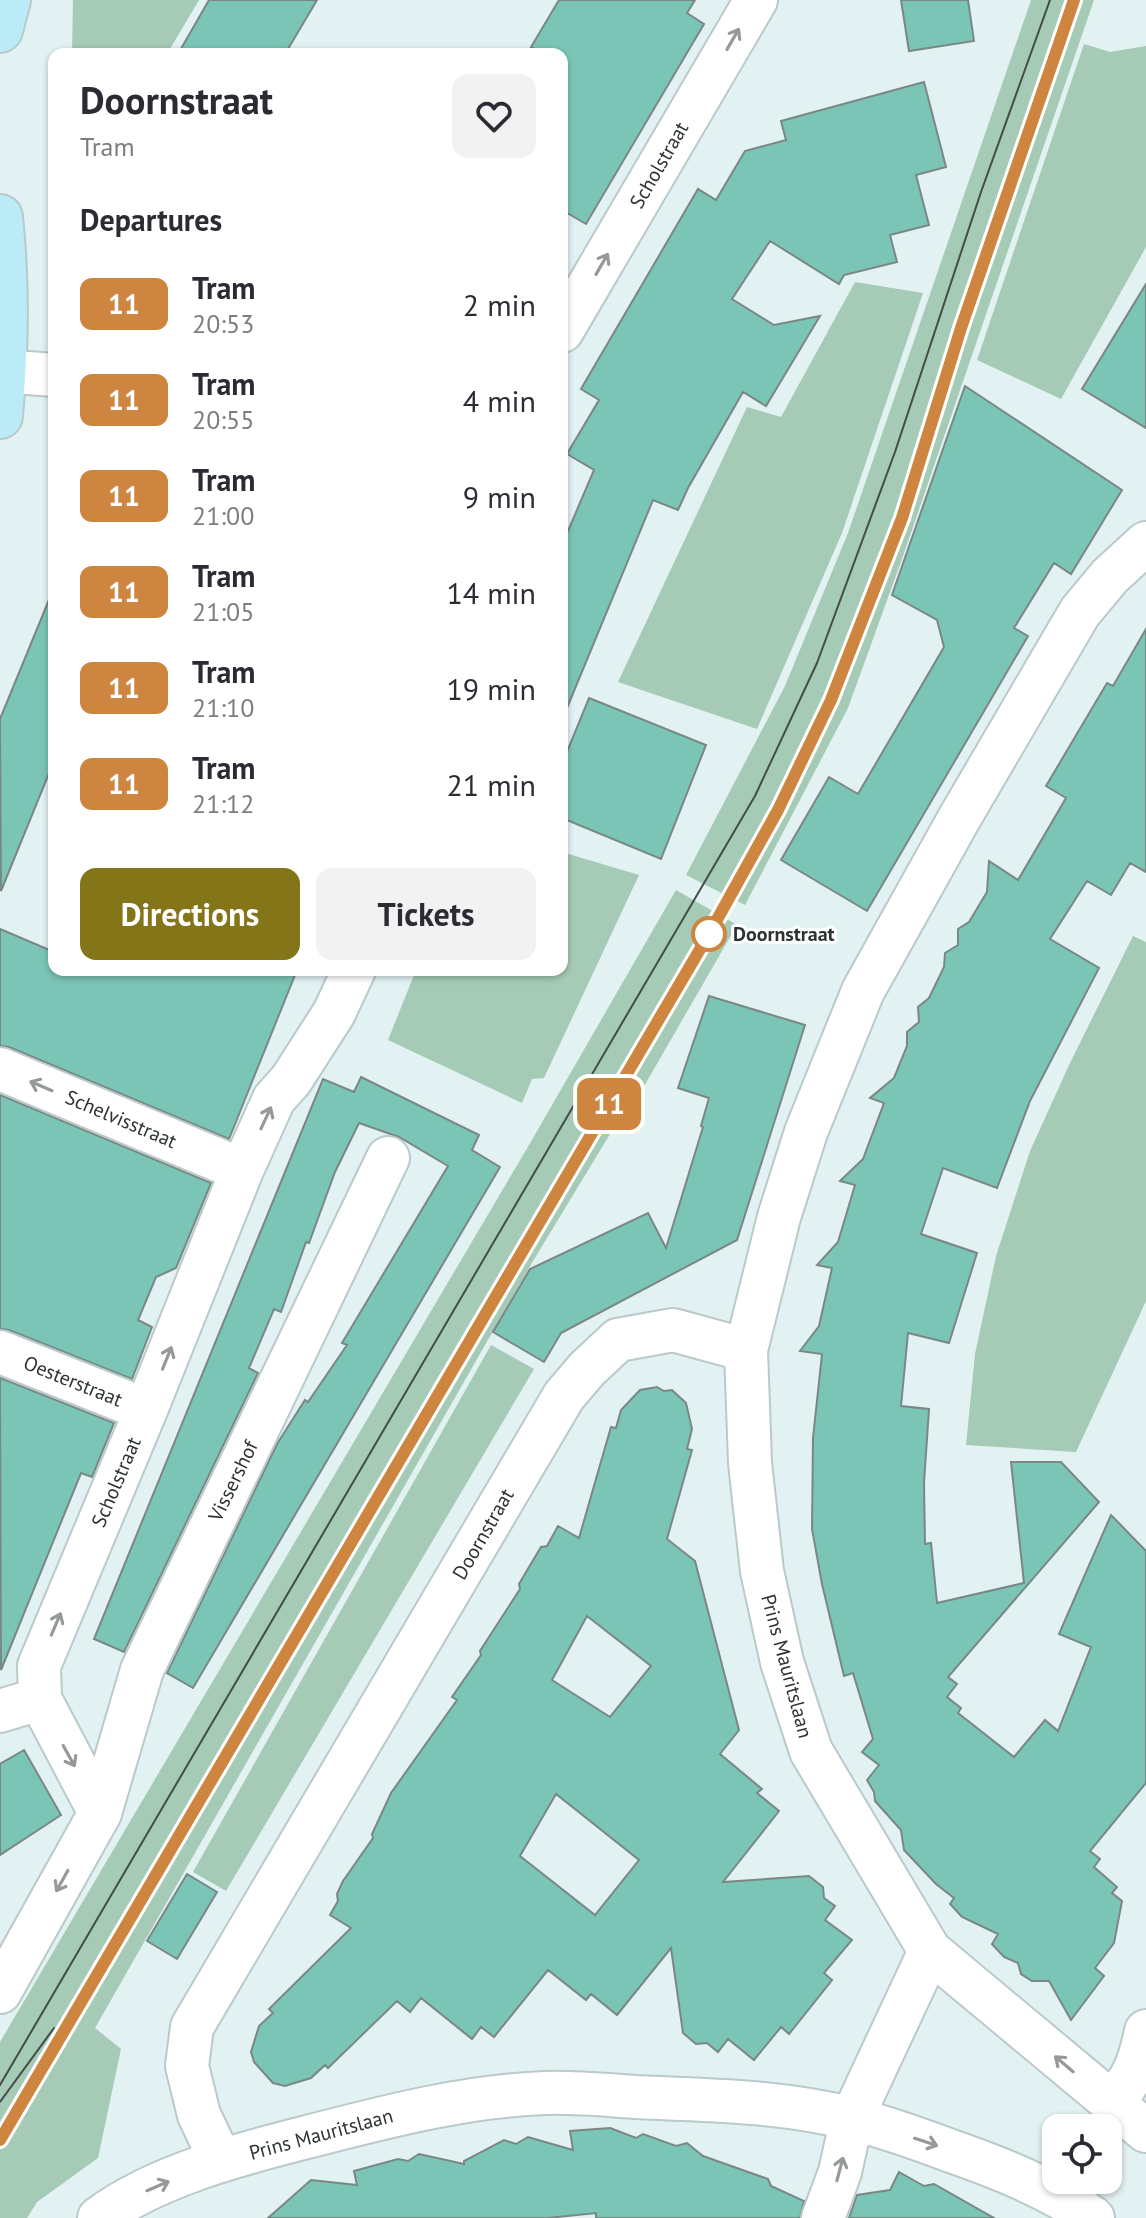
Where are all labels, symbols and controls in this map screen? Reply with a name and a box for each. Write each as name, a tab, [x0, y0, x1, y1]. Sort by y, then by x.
one-way arrow	[725, 28, 741, 51]
button: heart	[452, 74, 536, 158]
text: Doornstraat	[80, 75, 273, 124]
street label: Scholstraat	[624, 117, 694, 213]
text: Tram	[80, 130, 135, 163]
text: Departures	[80, 200, 222, 239]
one-way arrow	[594, 252, 610, 275]
text: Tram	[192, 268, 255, 307]
text: 11	[108, 285, 140, 322]
text: 2 min	[463, 285, 536, 324]
text: 20:53	[192, 307, 254, 340]
text: Tram	[192, 364, 255, 403]
text: 11	[108, 381, 140, 418]
text: 4 min	[463, 381, 536, 420]
text: 20:55	[192, 403, 254, 436]
text: Tram	[192, 460, 255, 499]
text: 11	[108, 477, 140, 514]
text: 9 min	[463, 477, 536, 516]
text: 21:00	[192, 499, 254, 532]
text: Tram	[192, 556, 255, 595]
text: 11	[108, 573, 140, 610]
text: 14 min	[446, 573, 536, 612]
text: 21:05	[192, 595, 254, 628]
text: Tram	[192, 652, 255, 691]
text: 11	[108, 669, 140, 706]
text: 19 min	[446, 669, 536, 708]
text: 21:10	[192, 691, 254, 724]
text: Tram	[192, 748, 255, 787]
text: 11	[108, 765, 140, 802]
text: 21 min	[446, 765, 536, 804]
text: 21:12	[192, 787, 254, 820]
button: Directions	[80, 868, 300, 960]
button: Tickets	[316, 868, 536, 960]
marker: Doornstraat	[692, 917, 726, 951]
place label: Doornstraat	[733, 921, 835, 947]
one-way arrow	[29, 1077, 54, 1092]
line badge: 11	[573, 1078, 645, 1130]
street label: Schelvisstraat	[61, 1084, 181, 1154]
text: 11	[593, 1085, 625, 1122]
one-way arrow	[259, 1106, 274, 1130]
one-way arrow	[160, 1346, 175, 1371]
street label: Oesterstraat	[20, 1349, 126, 1413]
street label: Scholstraat	[85, 1433, 147, 1531]
street label: Vissershof	[202, 1435, 264, 1527]
street label: Doornstraat	[447, 1484, 520, 1584]
street label: Prins Mauritslaan	[755, 1591, 819, 1741]
one-way arrow	[50, 1612, 65, 1637]
one-way arrow	[62, 1744, 78, 1767]
one-way arrow	[54, 1869, 70, 1892]
one-way arrow	[1054, 2055, 1075, 2073]
street label: Prins Mauritslaan	[246, 2102, 396, 2166]
map controls	[1042, 2114, 1122, 2194]
button: locate	[1042, 2114, 1122, 2194]
one-way arrow	[913, 2136, 938, 2151]
one-way arrow	[833, 2156, 848, 2182]
one-way arrow	[146, 2178, 170, 2193]

